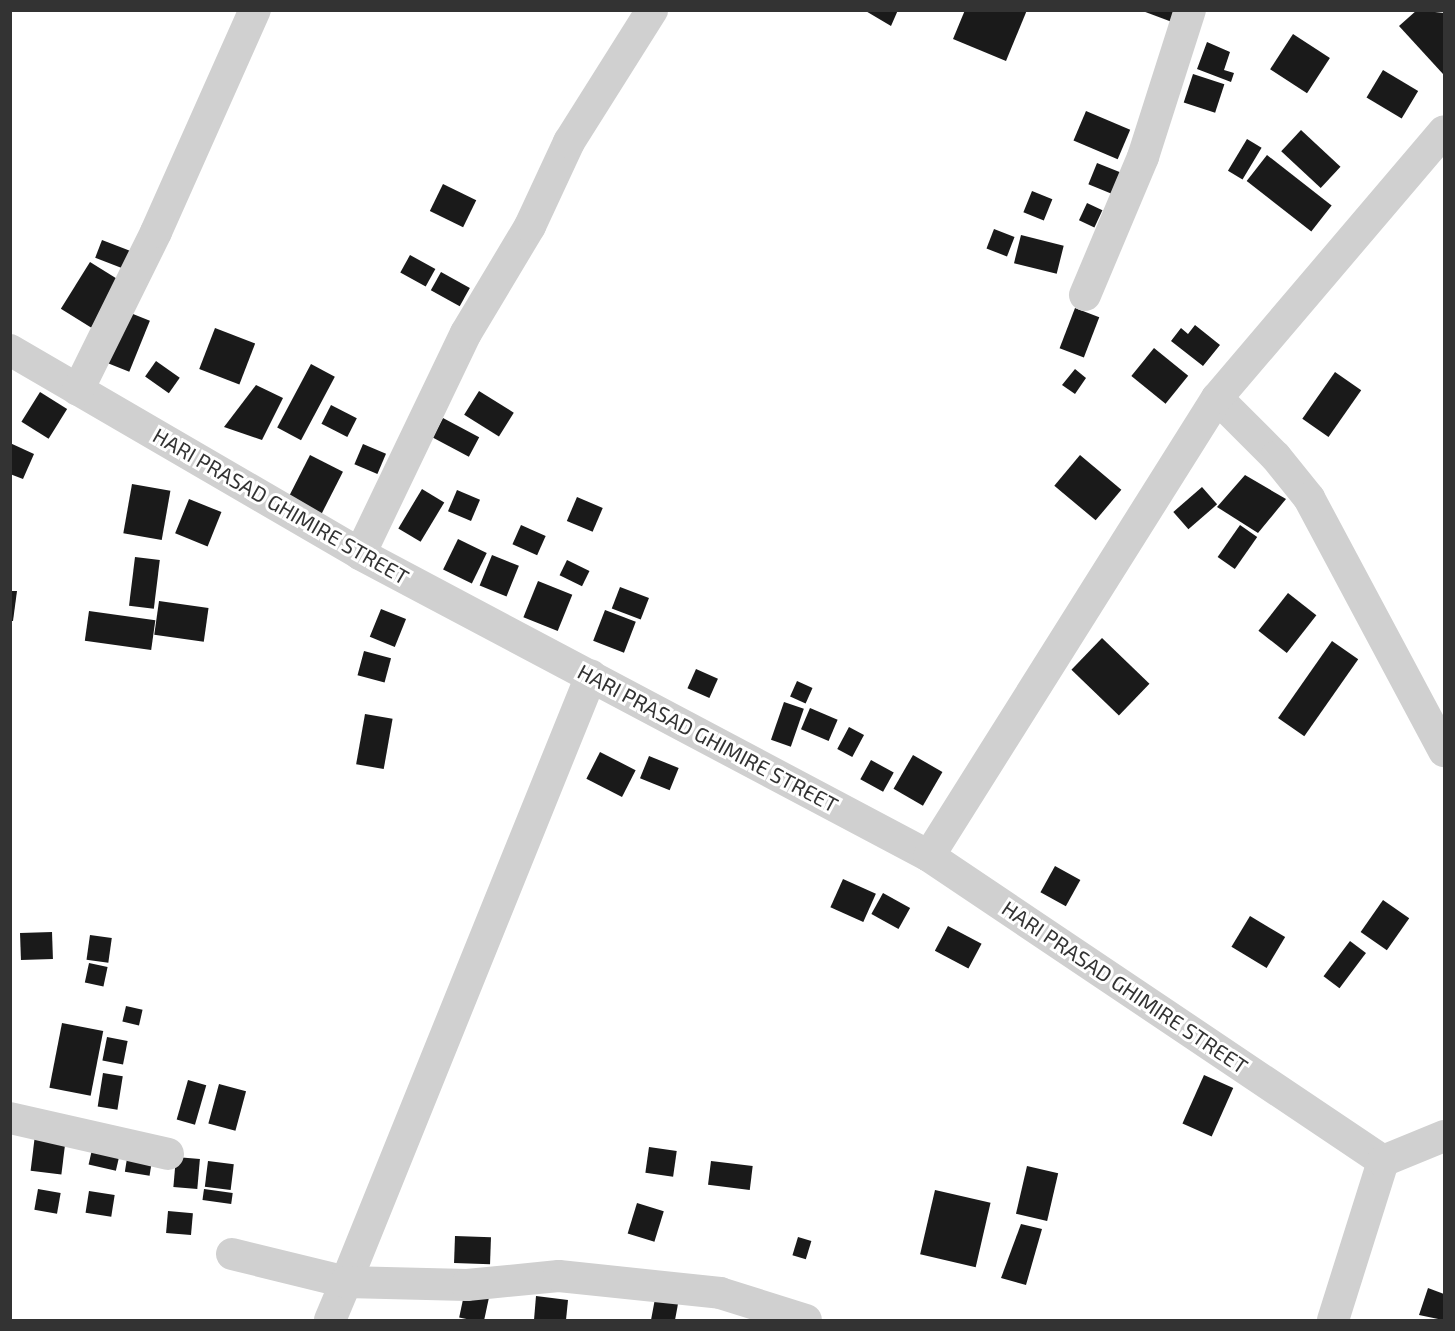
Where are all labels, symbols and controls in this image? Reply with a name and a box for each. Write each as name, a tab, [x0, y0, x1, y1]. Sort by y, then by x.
street label: HARI PRASAD GHIMIRE STREET	[149, 422, 413, 590]
street label: HARI PRASAD GHIMIRE STREET	[574, 659, 842, 817]
street label: HARI PRASAD GHIMIRE STREET	[997, 895, 1253, 1079]

